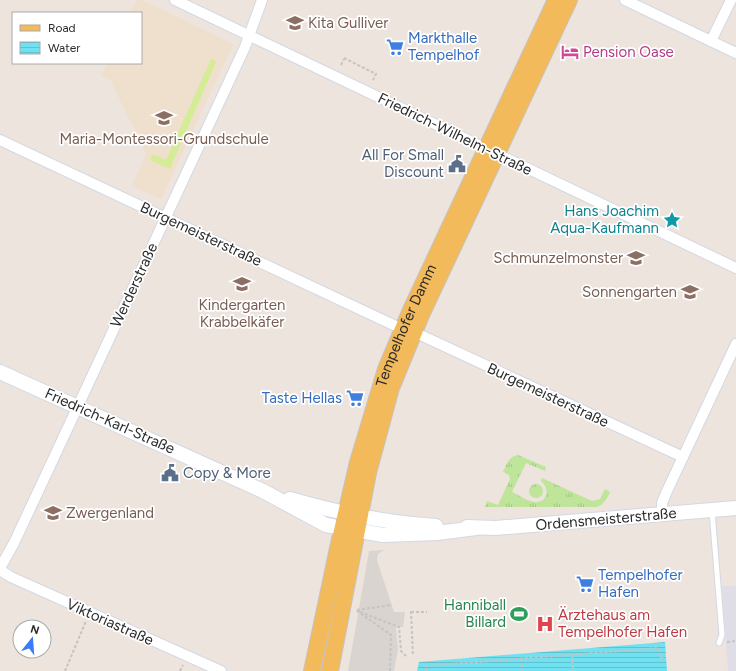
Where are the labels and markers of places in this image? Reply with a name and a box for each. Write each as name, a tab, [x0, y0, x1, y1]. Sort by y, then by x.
school or university icon: Kita Gulliver	[285, 13, 305, 33]
place label: Kita Gulliver	[308, 14, 388, 32]
place label: Markthalle Tempelhof	[408, 29, 480, 64]
supermarket icon: Markthalle Tempelhof	[385, 37, 405, 57]
hotel icon: Pension Oase	[560, 42, 580, 62]
place label: Pension Oase	[583, 43, 674, 61]
school or university icon: Maria-Montessori-Grundschule	[154, 108, 174, 128]
place label: Maria-Montessori-Grundschule	[59, 130, 269, 148]
place label: All For Small Discount	[362, 146, 444, 181]
public building icon: All For Small Discount	[447, 154, 467, 174]
place label: Hans Joachim Aqua-Kaufmann	[550, 202, 659, 237]
place icon: Hans Joachim Aqua-Kaufmann	[662, 210, 682, 230]
school or university icon: Schmunzelmonster	[626, 248, 646, 268]
place label: Schmunzelmonster	[493, 249, 623, 267]
school or university icon: Kindergarten Krabbelkäfer	[232, 274, 252, 294]
school or university icon: Sonnengarten	[680, 282, 700, 302]
place label: Sonnengarten	[582, 283, 677, 301]
place label: Kindergarten Krabbelkäfer	[199, 296, 285, 331]
supermarket icon: Taste Hellas	[345, 388, 365, 408]
place label: Taste Hellas	[262, 389, 342, 407]
public building icon: Copy & More	[160, 463, 180, 483]
place label: Copy & More	[183, 464, 271, 482]
school or university icon: Zwergenland	[43, 503, 63, 523]
place label: Zwergenland	[66, 504, 154, 522]
place label: Tempelhofer Hafen	[598, 566, 682, 601]
supermarket icon: Tempelhofer Hafen	[575, 574, 595, 594]
place label: Hanniball Billard	[444, 596, 506, 631]
sports icon: Hanniball Billard	[509, 604, 529, 624]
place label: Ärztehaus am Tempelhofer Hafen	[558, 606, 687, 641]
hospital icon: Ärztehaus am Tempelhofer Hafen	[535, 614, 555, 634]

